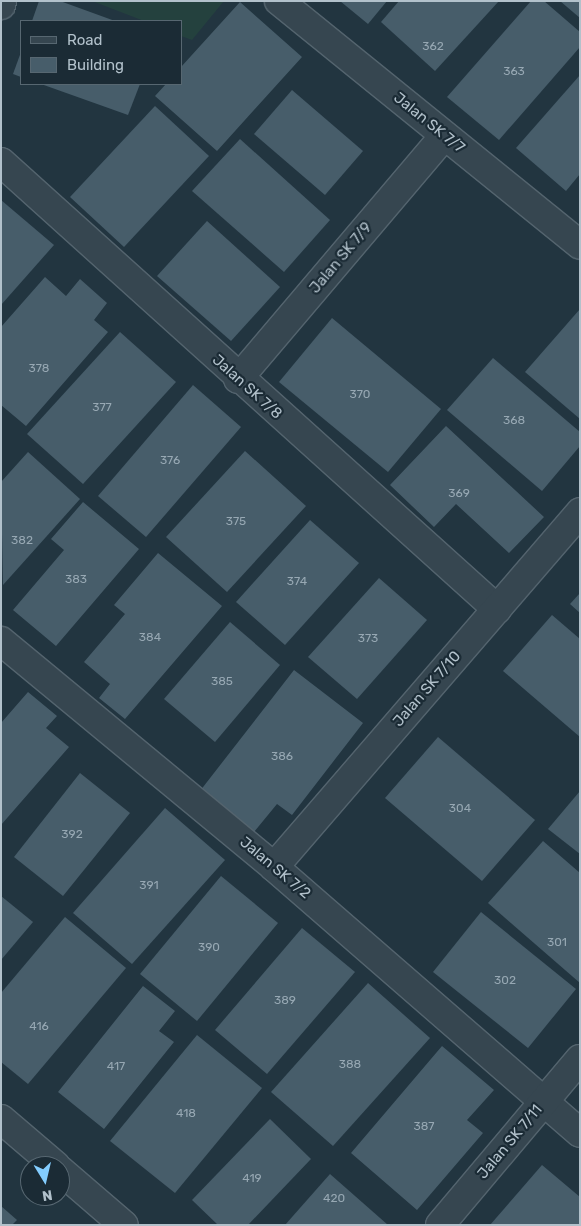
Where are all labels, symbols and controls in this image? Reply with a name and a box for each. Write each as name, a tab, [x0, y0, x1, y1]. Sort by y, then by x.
legend	[20, 20, 182, 85]
text: Road	[67, 31, 103, 49]
house number: 362	[422, 40, 444, 54]
text: Building	[67, 56, 124, 74]
house number: 363	[503, 65, 525, 79]
street label: Jalan SK 7/7	[390, 89, 468, 157]
street label: Jalan SK 7/9	[306, 219, 376, 297]
street label: Jalan SK 7/8	[208, 351, 286, 423]
house number: 378	[29, 362, 49, 376]
house number: 370	[350, 388, 370, 402]
house number: 377	[92, 401, 112, 415]
house number: 368	[503, 414, 525, 428]
house number: 376	[160, 454, 180, 468]
house number: 369	[448, 487, 470, 501]
house number: 375	[226, 515, 246, 529]
house number: 382	[11, 534, 33, 548]
house number: 383	[65, 573, 87, 587]
house number: 374	[287, 575, 307, 589]
house number: 384	[139, 631, 161, 645]
house number: 373	[358, 632, 378, 646]
street label: Jalan SK 7/10	[389, 648, 465, 730]
house number: 385	[211, 675, 233, 689]
house number: 386	[271, 750, 293, 764]
house number: 304	[449, 802, 471, 816]
house number: 392	[61, 828, 83, 842]
street label: Jalan SK 7/2	[236, 833, 314, 903]
house number: 391	[139, 879, 159, 893]
house number: 301	[547, 936, 567, 950]
house number: 390	[198, 941, 220, 955]
house number: 302	[494, 974, 516, 988]
house number: 389	[274, 994, 296, 1008]
house number: 416	[29, 1020, 49, 1034]
house number: 388	[339, 1058, 361, 1072]
house number: 417	[107, 1060, 125, 1074]
street label: Jalan SK 7/11	[474, 1101, 546, 1183]
house number: 418	[176, 1107, 196, 1121]
house number: 387	[414, 1120, 434, 1134]
north arrow	[20, 1156, 70, 1206]
house number: 419	[242, 1172, 262, 1186]
text: N	[41, 1186, 54, 1205]
house number: 420	[323, 1192, 345, 1206]

